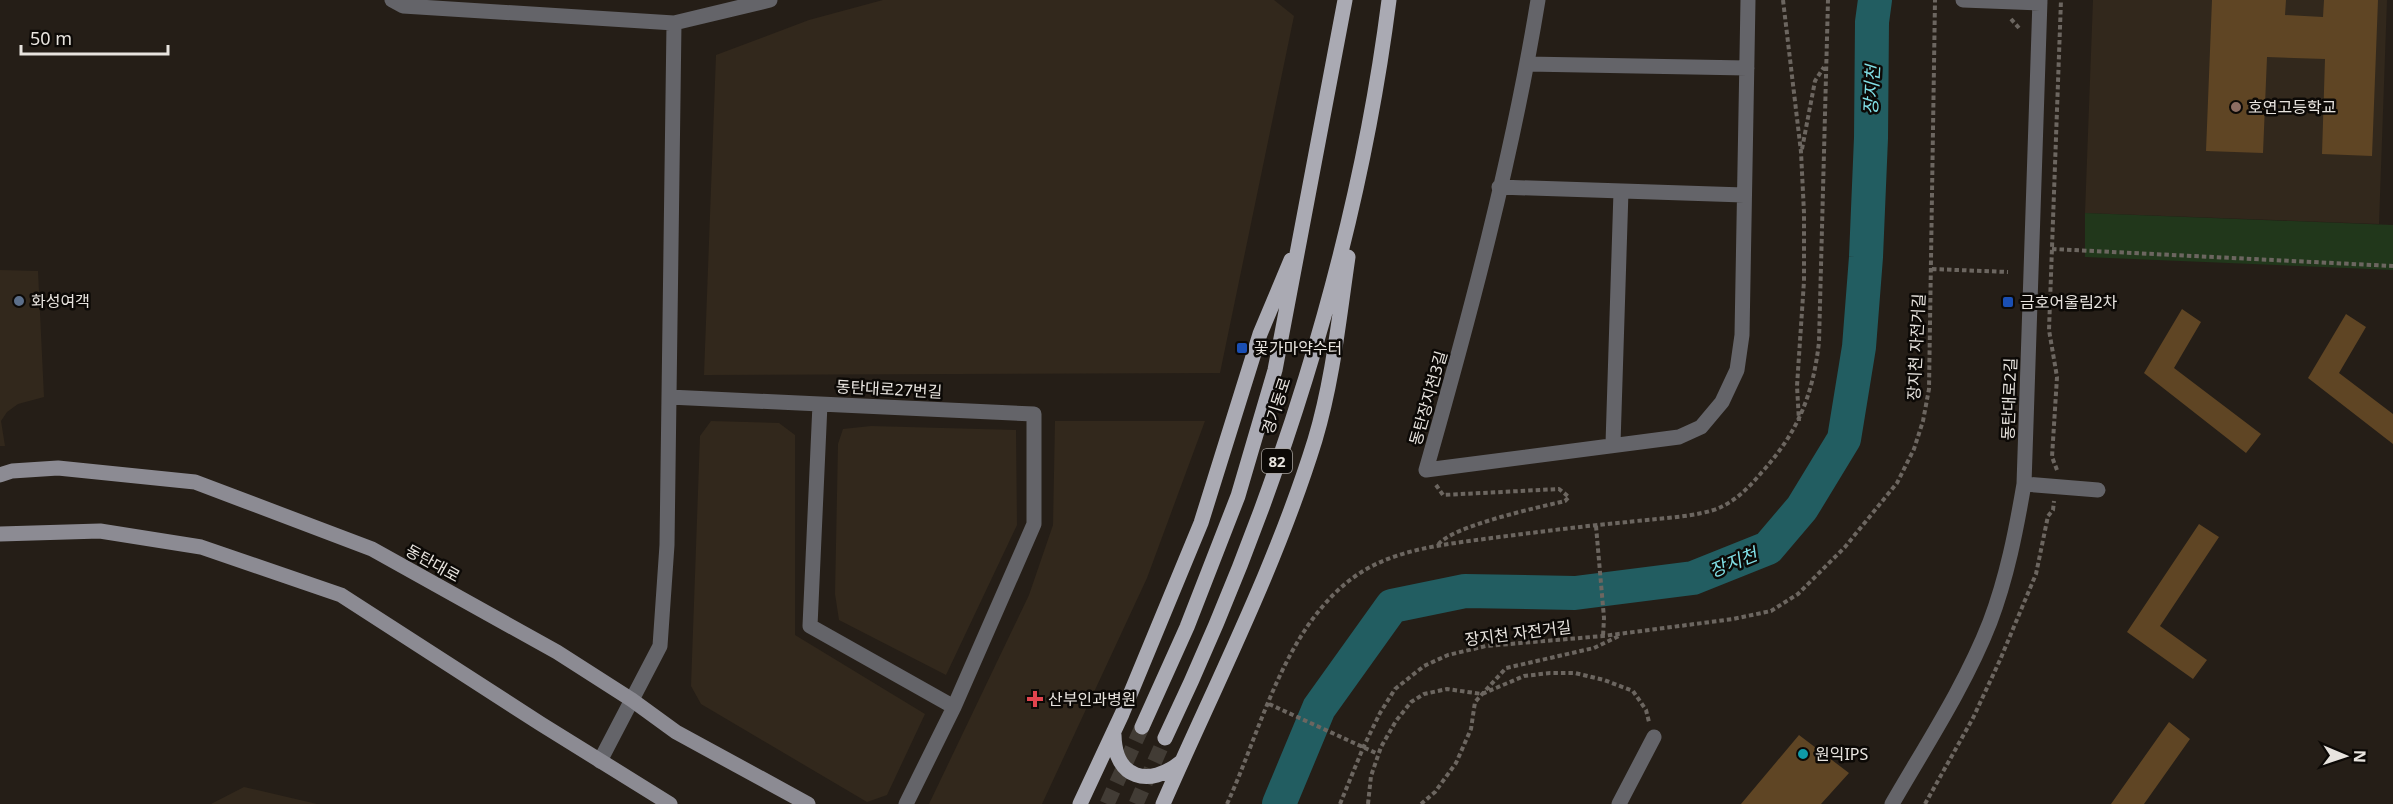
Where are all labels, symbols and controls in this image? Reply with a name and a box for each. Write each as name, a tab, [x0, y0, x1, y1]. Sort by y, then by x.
scale bar	[21, 18, 168, 56]
text: 50 m	[30, 26, 72, 50]
water label: 장지천	[1858, 62, 1884, 115]
place label: 호연고등학교	[2248, 96, 2336, 118]
marker: 호연고등학교	[2229, 100, 2243, 114]
place label: 화성여객	[31, 290, 90, 312]
place label: 금호어울림2차	[2020, 291, 2118, 313]
street label: 장지천 자전거길	[1902, 293, 1930, 401]
marker: 화성여객	[12, 294, 26, 308]
marker: 금호어울림2차	[2001, 295, 2015, 309]
place label: 꽃가마약수터	[1254, 337, 1342, 359]
marker: 꽃가마약수터	[1235, 341, 1249, 355]
street label: 동탄장지천3길	[1404, 348, 1452, 448]
street label: 동탄대로2길	[1997, 357, 2021, 441]
street label: 경기동로	[1256, 374, 1296, 437]
street label: 동탄대로27번길	[835, 375, 943, 403]
road number: 82	[1262, 449, 1292, 473]
street label: 동탄대로	[402, 539, 464, 587]
water label: 장지천	[1705, 541, 1763, 582]
street label: 장지천 자전거길	[1463, 616, 1573, 650]
place label: 산부인과병원	[1048, 688, 1136, 710]
marker: 산부인과병원	[1026, 690, 1044, 708]
north arrow	[2315, 726, 2375, 786]
place label: 원익IPS	[1815, 743, 1869, 765]
marker: 원익IPS	[1796, 747, 1810, 761]
text: N	[2349, 750, 2371, 763]

